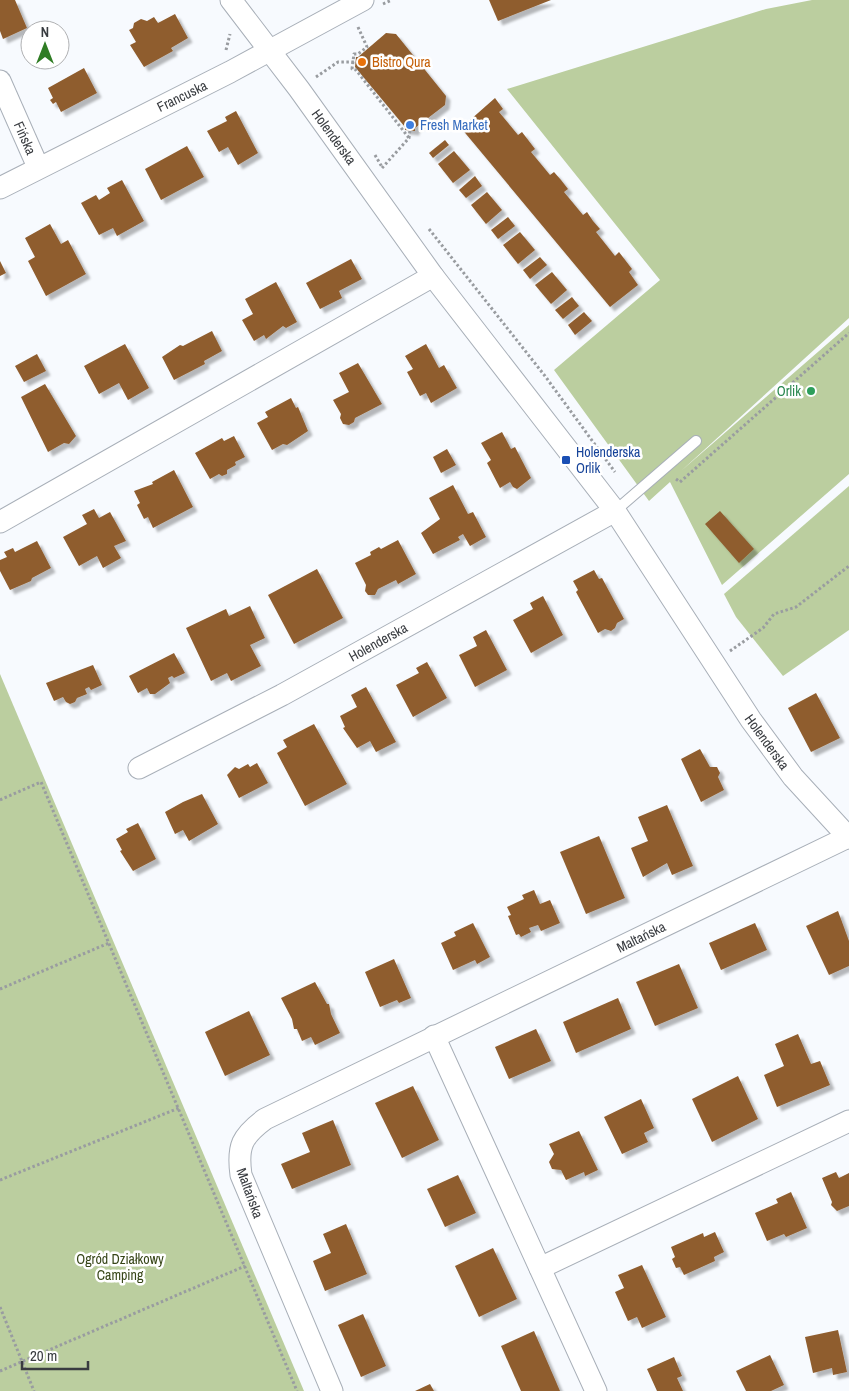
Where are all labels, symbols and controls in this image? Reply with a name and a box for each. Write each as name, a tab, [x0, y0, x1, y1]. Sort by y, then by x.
north arrow	[20, 20, 70, 70]
text: N	[41, 23, 49, 41]
place label: Bistro Qura	[372, 53, 431, 71]
marker: Bistro Qura	[356, 56, 368, 68]
street label: Francuska	[154, 76, 211, 116]
street label: Holenderska	[308, 106, 361, 169]
place label: Fresh Market	[420, 116, 488, 134]
street label: Fińska	[10, 119, 40, 158]
marker: Fresh Market	[404, 119, 416, 131]
place label: Orlik	[777, 382, 801, 400]
marker: Orlik	[805, 385, 817, 397]
place label: Holenderska Orlik	[576, 443, 641, 477]
marker: Holenderska Orlik	[560, 454, 572, 466]
street label: Holenderska	[345, 618, 411, 665]
street label: Holenderska	[741, 711, 794, 774]
street label: Maltańska	[614, 917, 669, 957]
street label: Maltańska	[233, 1165, 268, 1221]
park label: Ogród Działkowy Camping	[76, 1250, 164, 1284]
scale bar	[22, 1338, 89, 1370]
text: 20 m	[30, 1345, 57, 1366]

